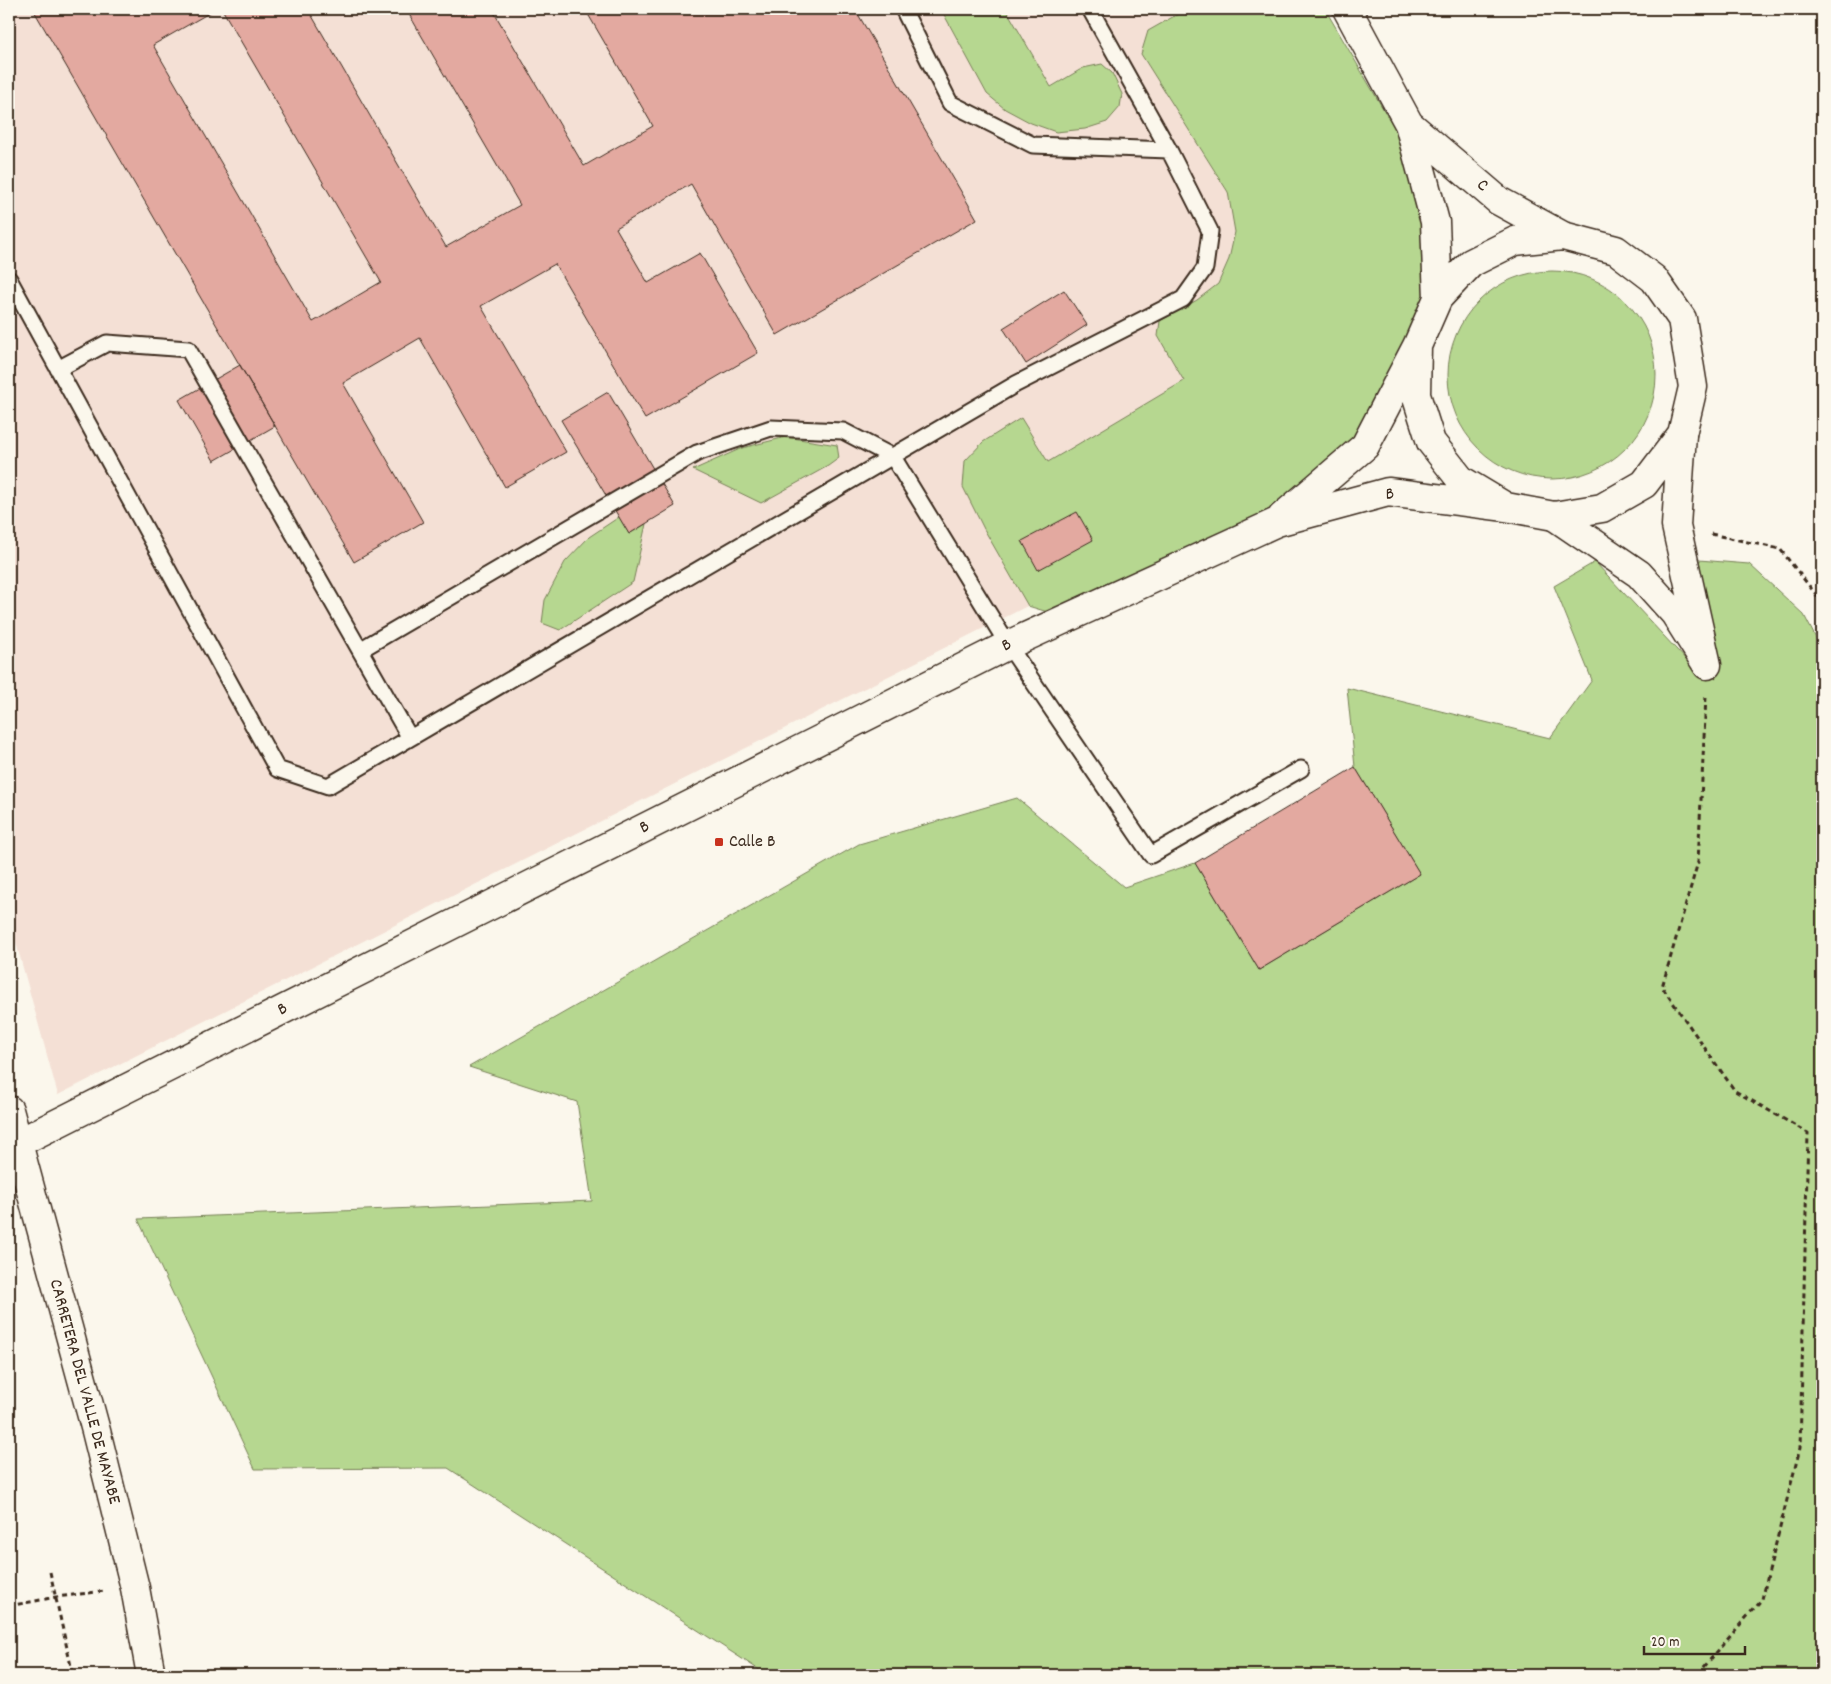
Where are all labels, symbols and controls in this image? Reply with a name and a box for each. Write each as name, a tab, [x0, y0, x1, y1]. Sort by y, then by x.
street label: C	[1470, 174, 1494, 198]
street label: B	[1385, 482, 1395, 508]
street label: B	[998, 633, 1016, 659]
street label: B	[636, 815, 654, 841]
place label: Calle B	[729, 830, 775, 855]
marker: Calle B	[713, 836, 725, 848]
street label: B	[274, 997, 292, 1023]
street label: CARRETERA DEL VALLE DE MAYABE	[42, 1277, 126, 1507]
scale bar	[1644, 1624, 1745, 1656]
text: 20 m	[1651, 1632, 1679, 1654]

